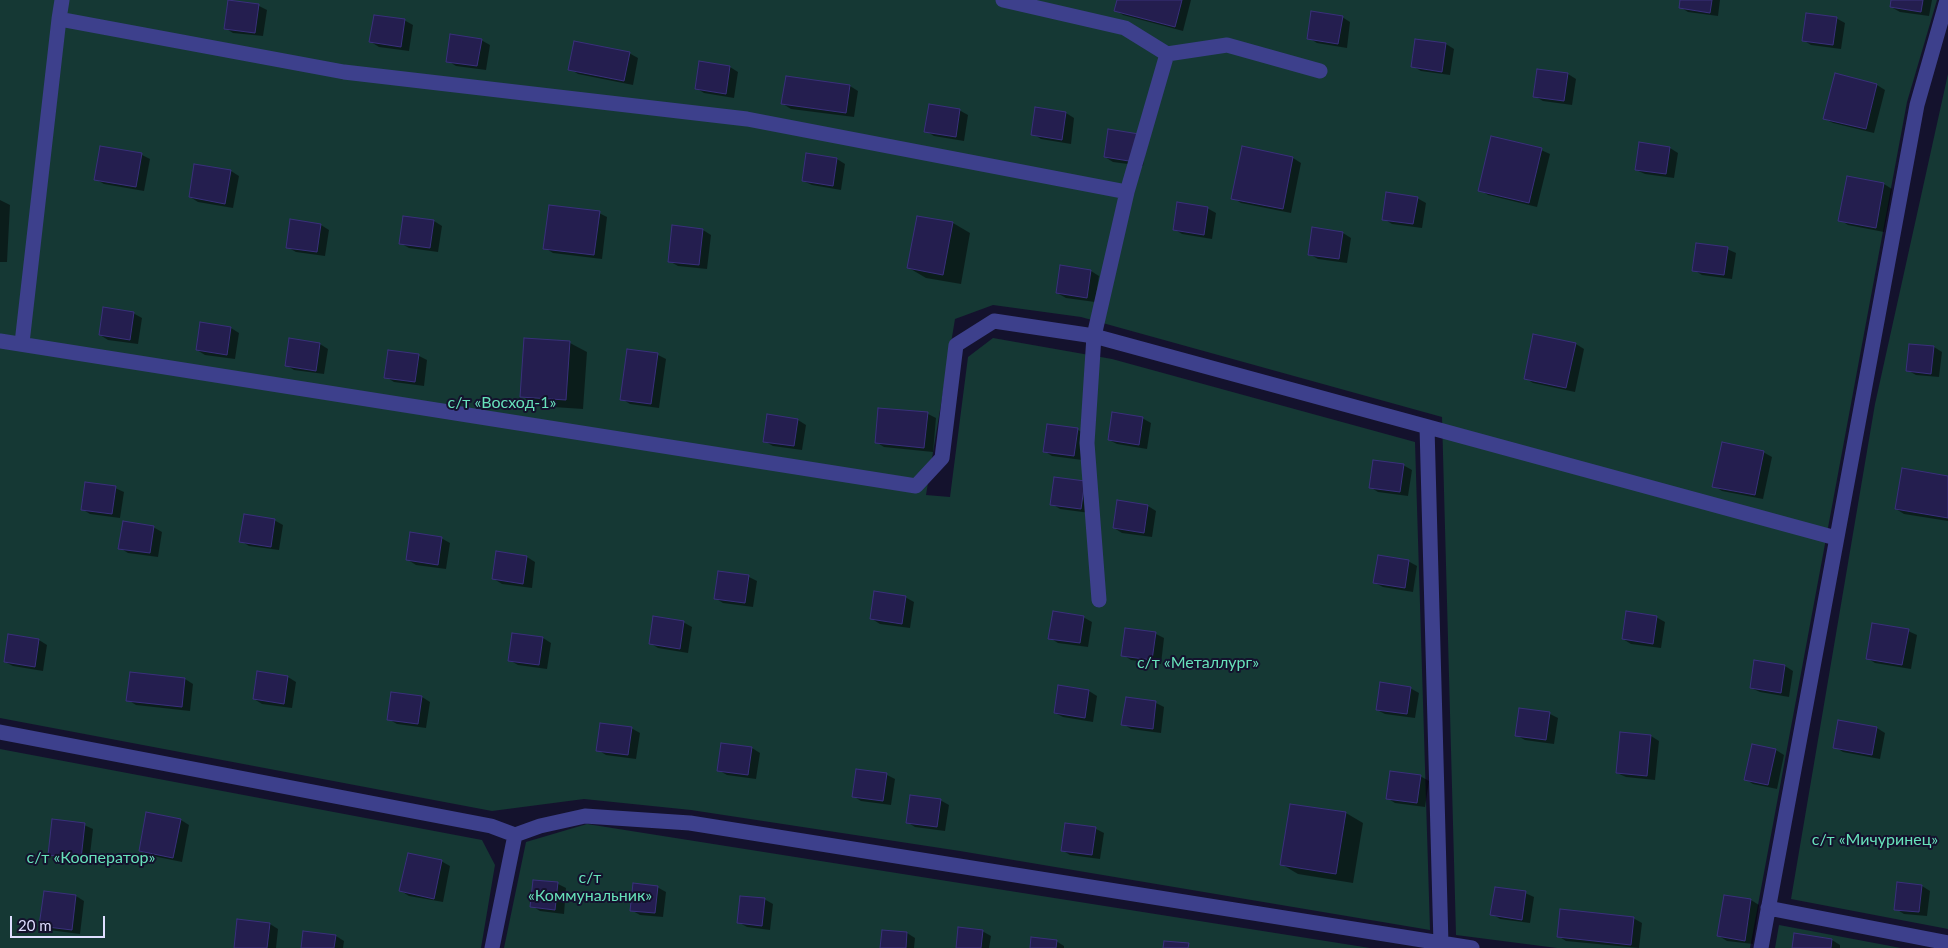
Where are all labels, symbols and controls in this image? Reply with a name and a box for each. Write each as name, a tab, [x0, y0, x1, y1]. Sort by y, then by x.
park label: с/т «Восход-1»	[448, 393, 556, 413]
park label: с/т «Металлург»	[1137, 653, 1259, 673]
park label: с/т «Мичуринец»	[1812, 830, 1938, 850]
park label: с/т «Кооператор»	[27, 848, 155, 868]
park label: с/т «Коммунальник»	[528, 868, 652, 906]
scale bar	[12, 906, 108, 938]
text: 20 m	[18, 916, 52, 934]

